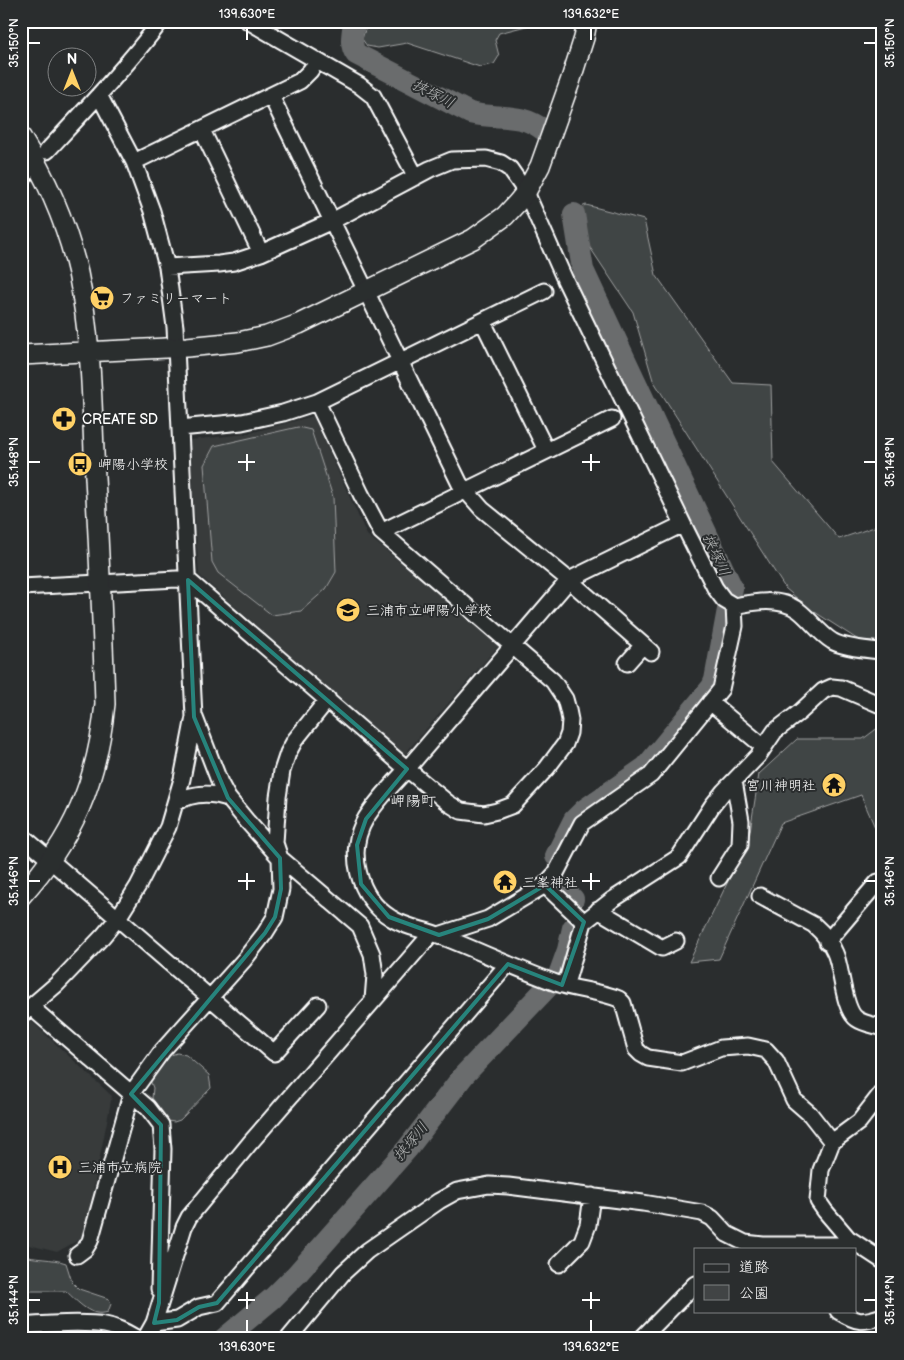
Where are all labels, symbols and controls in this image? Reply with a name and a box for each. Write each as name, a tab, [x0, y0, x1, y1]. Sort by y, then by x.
text: 139.630°E	[219, 7, 275, 22]
text: 139.632°E	[563, 7, 619, 22]
text: 35.150°N	[7, 18, 22, 68]
text: 35.150°N	[883, 18, 898, 68]
north arrow	[48, 48, 98, 98]
text: N	[67, 51, 77, 68]
water label: 挟塚川	[409, 75, 457, 113]
supermarket icon: ファミリーマート	[89, 285, 115, 311]
place label: ファミリーマート	[120, 290, 232, 307]
pharmacy icon: CREATE SD	[51, 406, 77, 432]
place label: CREATE SD	[82, 411, 158, 428]
text: 35.148°N	[7, 437, 22, 487]
text: 35.148°N	[883, 437, 898, 487]
bus stop icon: 岬陽小学校	[67, 451, 93, 477]
place label: 岬陽小学校	[98, 456, 168, 473]
water label: 挟塚川	[698, 531, 734, 579]
school or university icon: 三浦市立岬陽小学校	[335, 597, 361, 623]
place label: 三浦市立岬陽小学校	[366, 602, 492, 619]
temple icon: 宮川神明社	[821, 772, 847, 798]
place label: 宮川神明社	[746, 777, 816, 794]
district label: 岬陽町	[390, 792, 436, 811]
text: 35.146°N	[7, 856, 22, 906]
text: 35.146°N	[883, 856, 898, 906]
temple icon: 三峯神社	[492, 869, 518, 895]
place label: 三峯神社	[522, 874, 578, 891]
water label: 挟塚川	[389, 1119, 433, 1165]
hospital icon: 三浦市立病院	[47, 1154, 73, 1180]
place label: 三浦市立病院	[78, 1159, 162, 1176]
legend	[694, 1248, 856, 1312]
text: 道路	[739, 1258, 769, 1277]
text: 35.144°N	[7, 1275, 22, 1325]
text: 35.144°N	[883, 1275, 898, 1325]
text: 公園	[739, 1284, 769, 1303]
text: 139.630°E	[219, 1340, 275, 1355]
text: 139.632°E	[563, 1340, 619, 1355]

